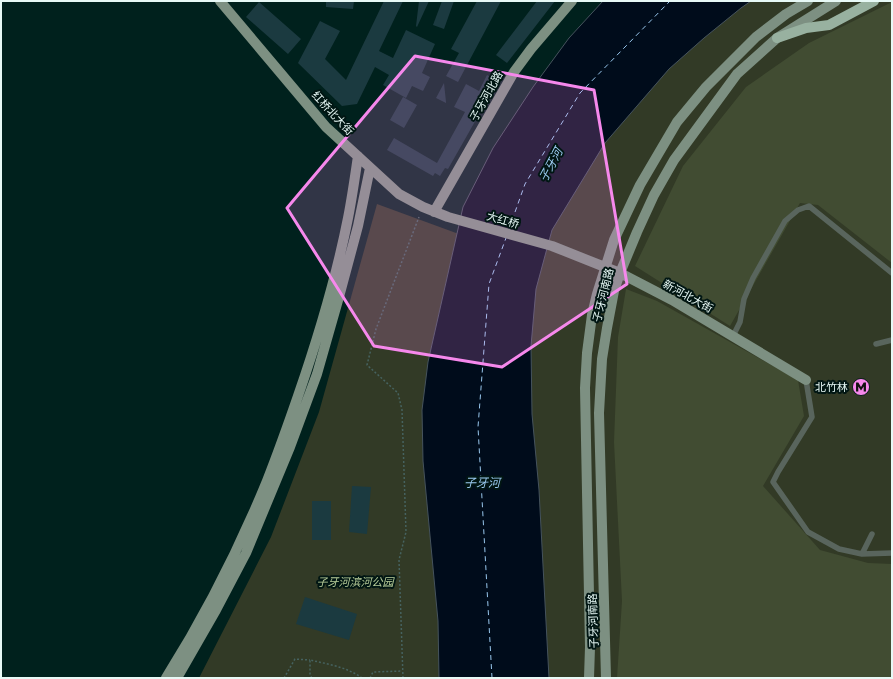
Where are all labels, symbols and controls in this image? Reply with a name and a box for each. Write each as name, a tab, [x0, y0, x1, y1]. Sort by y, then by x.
street label: 子牙河北路	[467, 69, 505, 123]
street label: 红桥北大街	[310, 89, 356, 137]
water label: 子牙河	[536, 144, 567, 184]
street label: 大红桥	[485, 210, 521, 230]
street label: 子牙河南路	[591, 267, 615, 323]
street label: 新河北大街	[661, 277, 715, 315]
metro station icon: 北竹林	[851, 377, 871, 397]
place label: 北竹林	[815, 381, 848, 393]
water label: 子牙河	[464, 476, 502, 490]
park label: 子牙河滨河公园	[317, 576, 395, 588]
street label: 子牙河南路	[586, 593, 600, 649]

